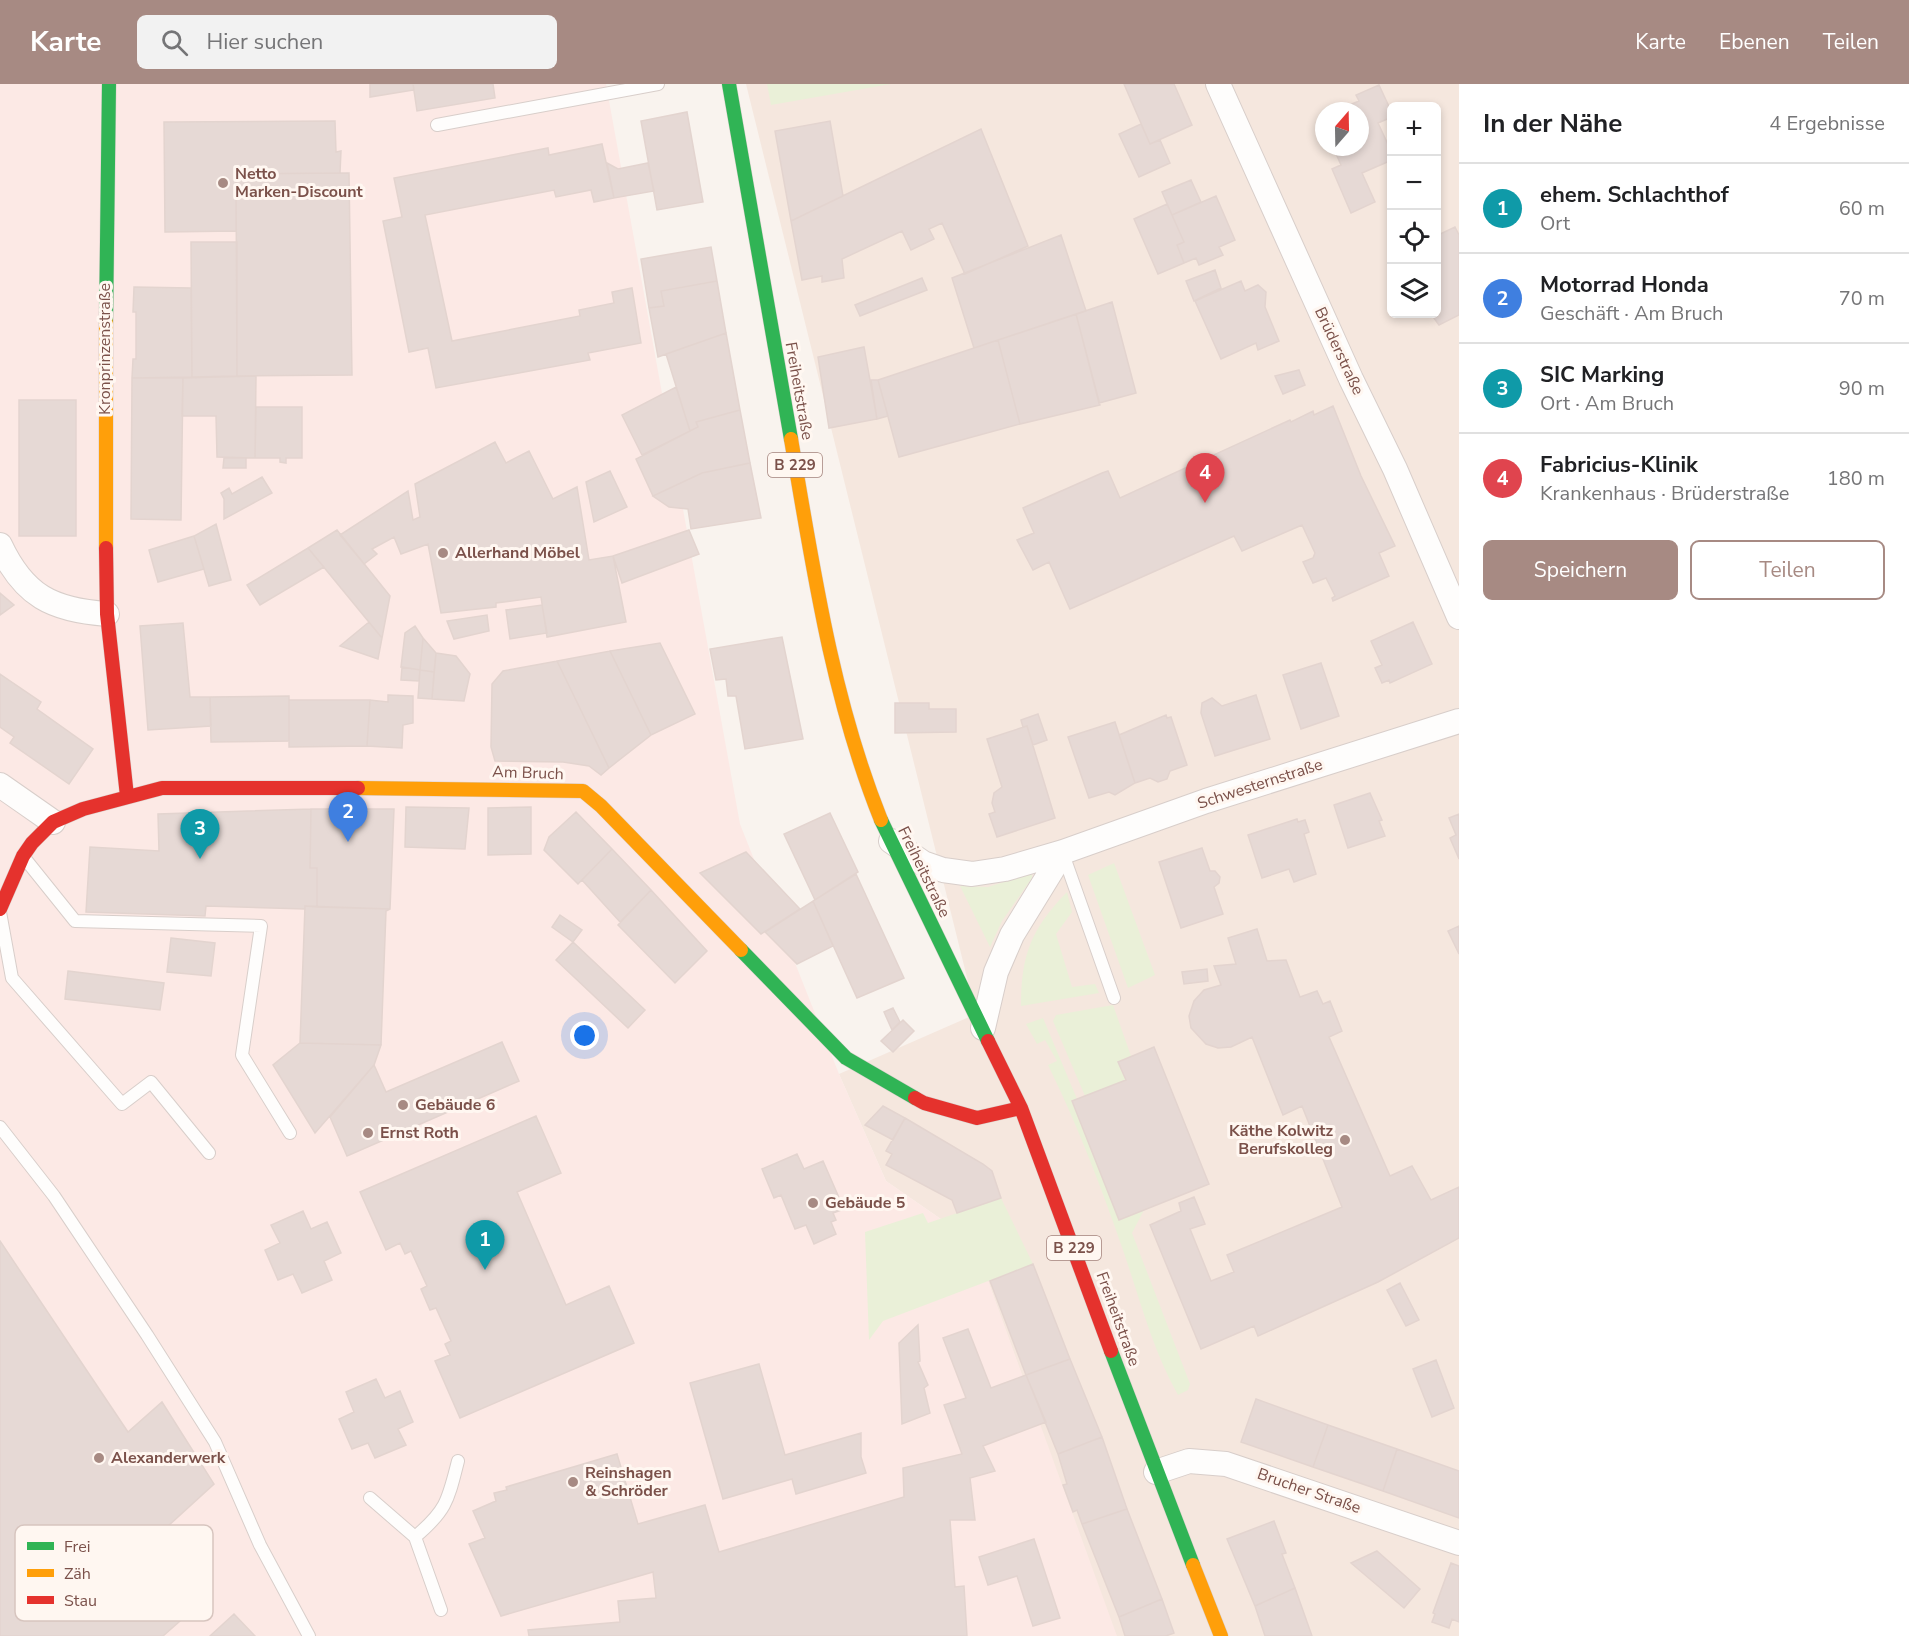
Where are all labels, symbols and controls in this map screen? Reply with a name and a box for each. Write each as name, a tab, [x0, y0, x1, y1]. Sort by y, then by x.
search box	[137, 15, 557, 69]
text: Karte	[30, 23, 101, 61]
icon: search	[158, 26, 191, 59]
text: Hier suchen	[206, 27, 323, 57]
text: Karte	[1635, 28, 1686, 56]
text: Ebenen	[1719, 28, 1790, 56]
text: Teilen	[1823, 28, 1879, 56]
north arrow	[1315, 102, 1369, 156]
map controls	[1387, 102, 1441, 318]
button: +	[1387, 102, 1441, 156]
text: In der Nähe	[1483, 106, 1622, 141]
text: 4 Ergebnisse	[1769, 110, 1885, 137]
button: −	[1387, 156, 1441, 210]
place label: Netto Marken-Discount	[235, 163, 364, 203]
marker: Netto Marken-Discount	[216, 176, 230, 190]
text: ehem. Schlachthof	[1540, 180, 1729, 210]
text: 1	[1497, 195, 1509, 222]
text: 60 m	[1839, 195, 1885, 222]
button: locate	[1387, 210, 1441, 264]
text: Ort	[1540, 210, 1570, 237]
button: layers	[1387, 264, 1441, 318]
text: Motorrad Honda	[1540, 270, 1709, 300]
street label: Kronprinzenstraße	[94, 283, 116, 415]
text: 2	[1497, 285, 1509, 312]
text: 70 m	[1839, 285, 1885, 312]
text: Geschäft · Am Bruch	[1540, 300, 1723, 327]
street label: Brüderstraße	[1309, 303, 1369, 399]
street label: Freiheitstraße	[780, 340, 818, 442]
text: SIC Marking	[1540, 360, 1664, 390]
text: 3	[1497, 375, 1509, 402]
text: 90 m	[1839, 375, 1885, 402]
text: Ort · Am Bruch	[1540, 390, 1674, 417]
text: Fabricius-Klinik	[1540, 450, 1698, 480]
road number: B 229	[768, 453, 822, 477]
pin: 4	[1186, 454, 1224, 503]
text: 4	[1497, 465, 1509, 492]
text: 180 m	[1827, 465, 1885, 492]
text: Krankenhaus · Brüderstraße	[1540, 480, 1789, 507]
button: Speichern	[1483, 540, 1678, 600]
button: Teilen	[1690, 540, 1885, 600]
place label: Allerhand Möbel	[455, 542, 580, 564]
marker: Allerhand Möbel	[436, 546, 450, 560]
street label: Schwesternstraße	[1195, 753, 1325, 815]
street label: Am Bruch	[492, 761, 564, 785]
pin: 2	[328, 792, 368, 842]
pin: 3	[180, 810, 220, 859]
street label: Freiheitstraße	[892, 823, 956, 921]
your location	[570, 1021, 599, 1050]
place label: Gebäude 6	[415, 1094, 495, 1116]
marker: Gebäude 6	[396, 1098, 410, 1112]
place label: Käthe Kolwitz Berufskolleg	[1229, 1120, 1333, 1160]
place label: Ernst Roth	[380, 1122, 459, 1144]
marker: Ernst Roth	[361, 1126, 375, 1140]
marker: Käthe Kolwitz Berufskolleg	[1338, 1133, 1352, 1147]
place label: Gebäude 5	[825, 1192, 905, 1214]
marker: Gebäude 5	[806, 1196, 820, 1210]
pin: 1	[466, 1220, 504, 1270]
road number: B 229	[1047, 1236, 1101, 1260]
street label: Freiheitstraße	[1091, 1269, 1145, 1369]
place label: Alexanderwerk	[111, 1447, 226, 1469]
marker: Alexanderwerk	[92, 1451, 106, 1465]
place label: Reinshagen & Schröder	[585, 1462, 672, 1502]
street label: Brucher Straße	[1254, 1463, 1364, 1519]
marker: Reinshagen & Schröder	[566, 1475, 580, 1489]
legend	[15, 1525, 213, 1621]
text: Frei	[64, 1536, 90, 1558]
text: Zäh	[64, 1563, 91, 1585]
text: Stau	[64, 1590, 97, 1612]

